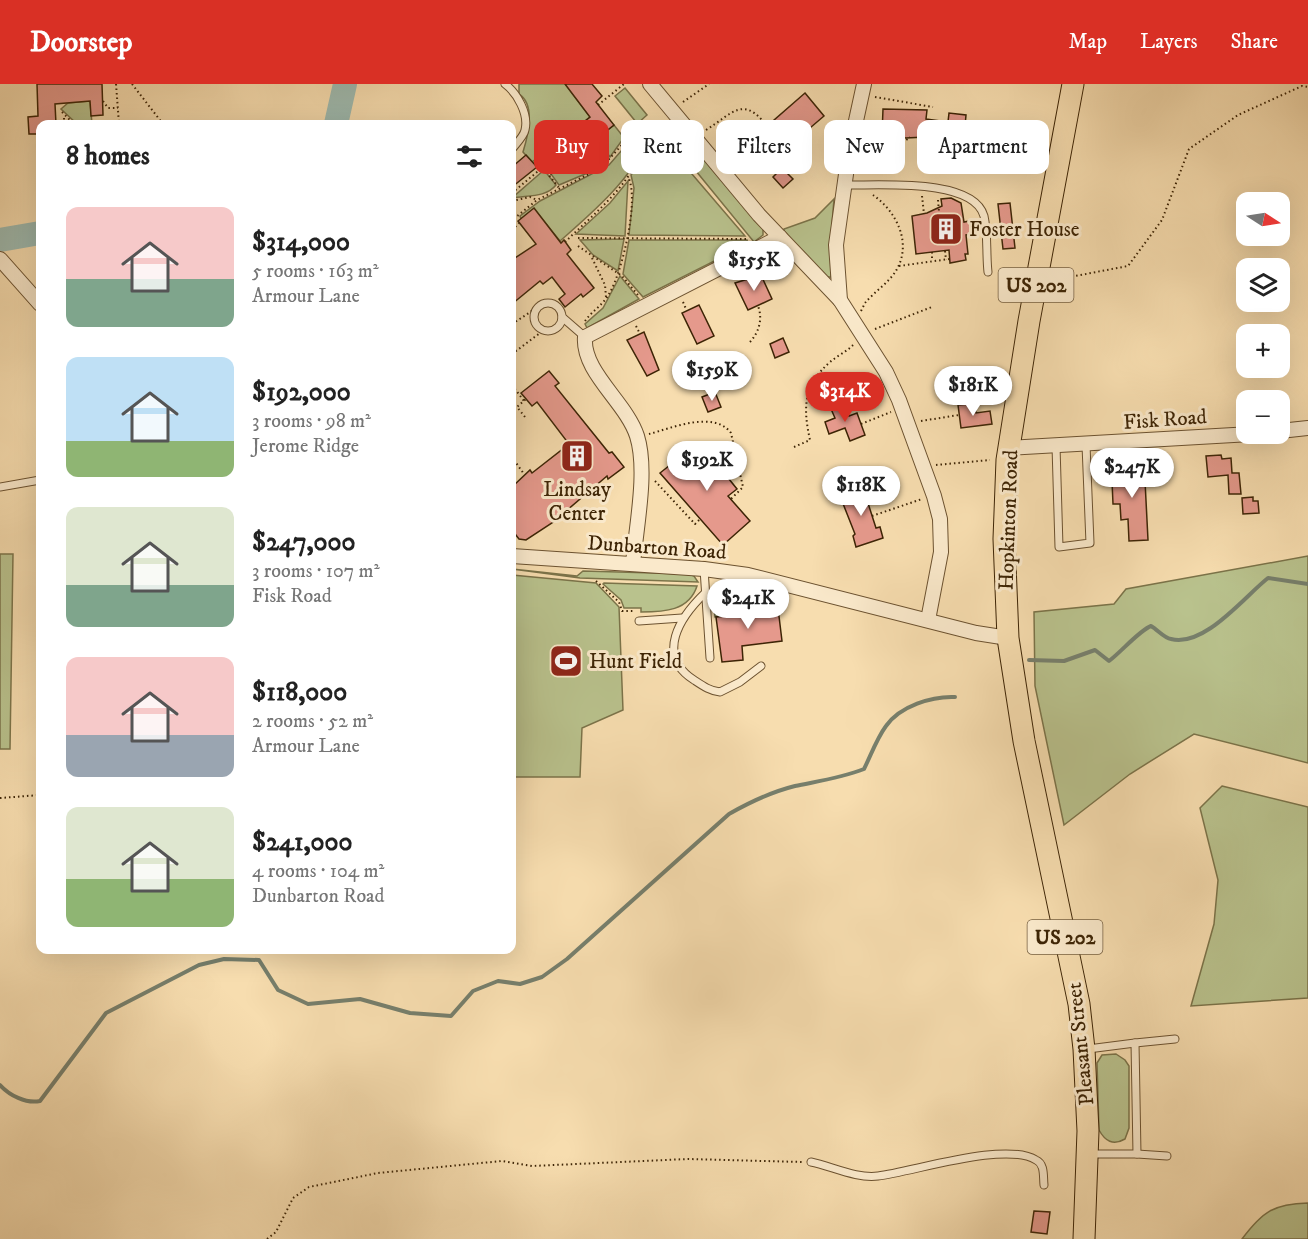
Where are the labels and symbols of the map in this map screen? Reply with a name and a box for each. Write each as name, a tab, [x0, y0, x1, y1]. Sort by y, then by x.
north arrow	[1236, 192, 1290, 246]
building icon: Foster House	[928, 211, 964, 247]
place label: Foster House	[969, 217, 1080, 243]
pin: $155K	[712, 241, 796, 292]
road number: US 202	[998, 268, 1074, 302]
pin: $159K	[670, 351, 754, 402]
pin: $181K	[931, 366, 1015, 417]
pin: $314K	[803, 372, 887, 423]
street label: Fisk Road	[1122, 404, 1208, 436]
building icon: Lindsay Center	[559, 438, 595, 474]
pin: $192K	[665, 441, 749, 492]
pin: $247K	[1090, 448, 1174, 499]
street label: Hopkinton Road	[994, 449, 1024, 591]
pin: $118K	[819, 466, 903, 517]
place label: Lindsay Center	[543, 477, 612, 527]
street label: Dunbarton Road	[587, 530, 728, 566]
pin: $241K	[706, 579, 790, 630]
sports icon: Hunt Field	[548, 643, 584, 679]
place label: Hunt Field	[589, 649, 683, 675]
road number: US 202	[1028, 920, 1102, 954]
street label: Pleasant Street	[1062, 981, 1100, 1107]

